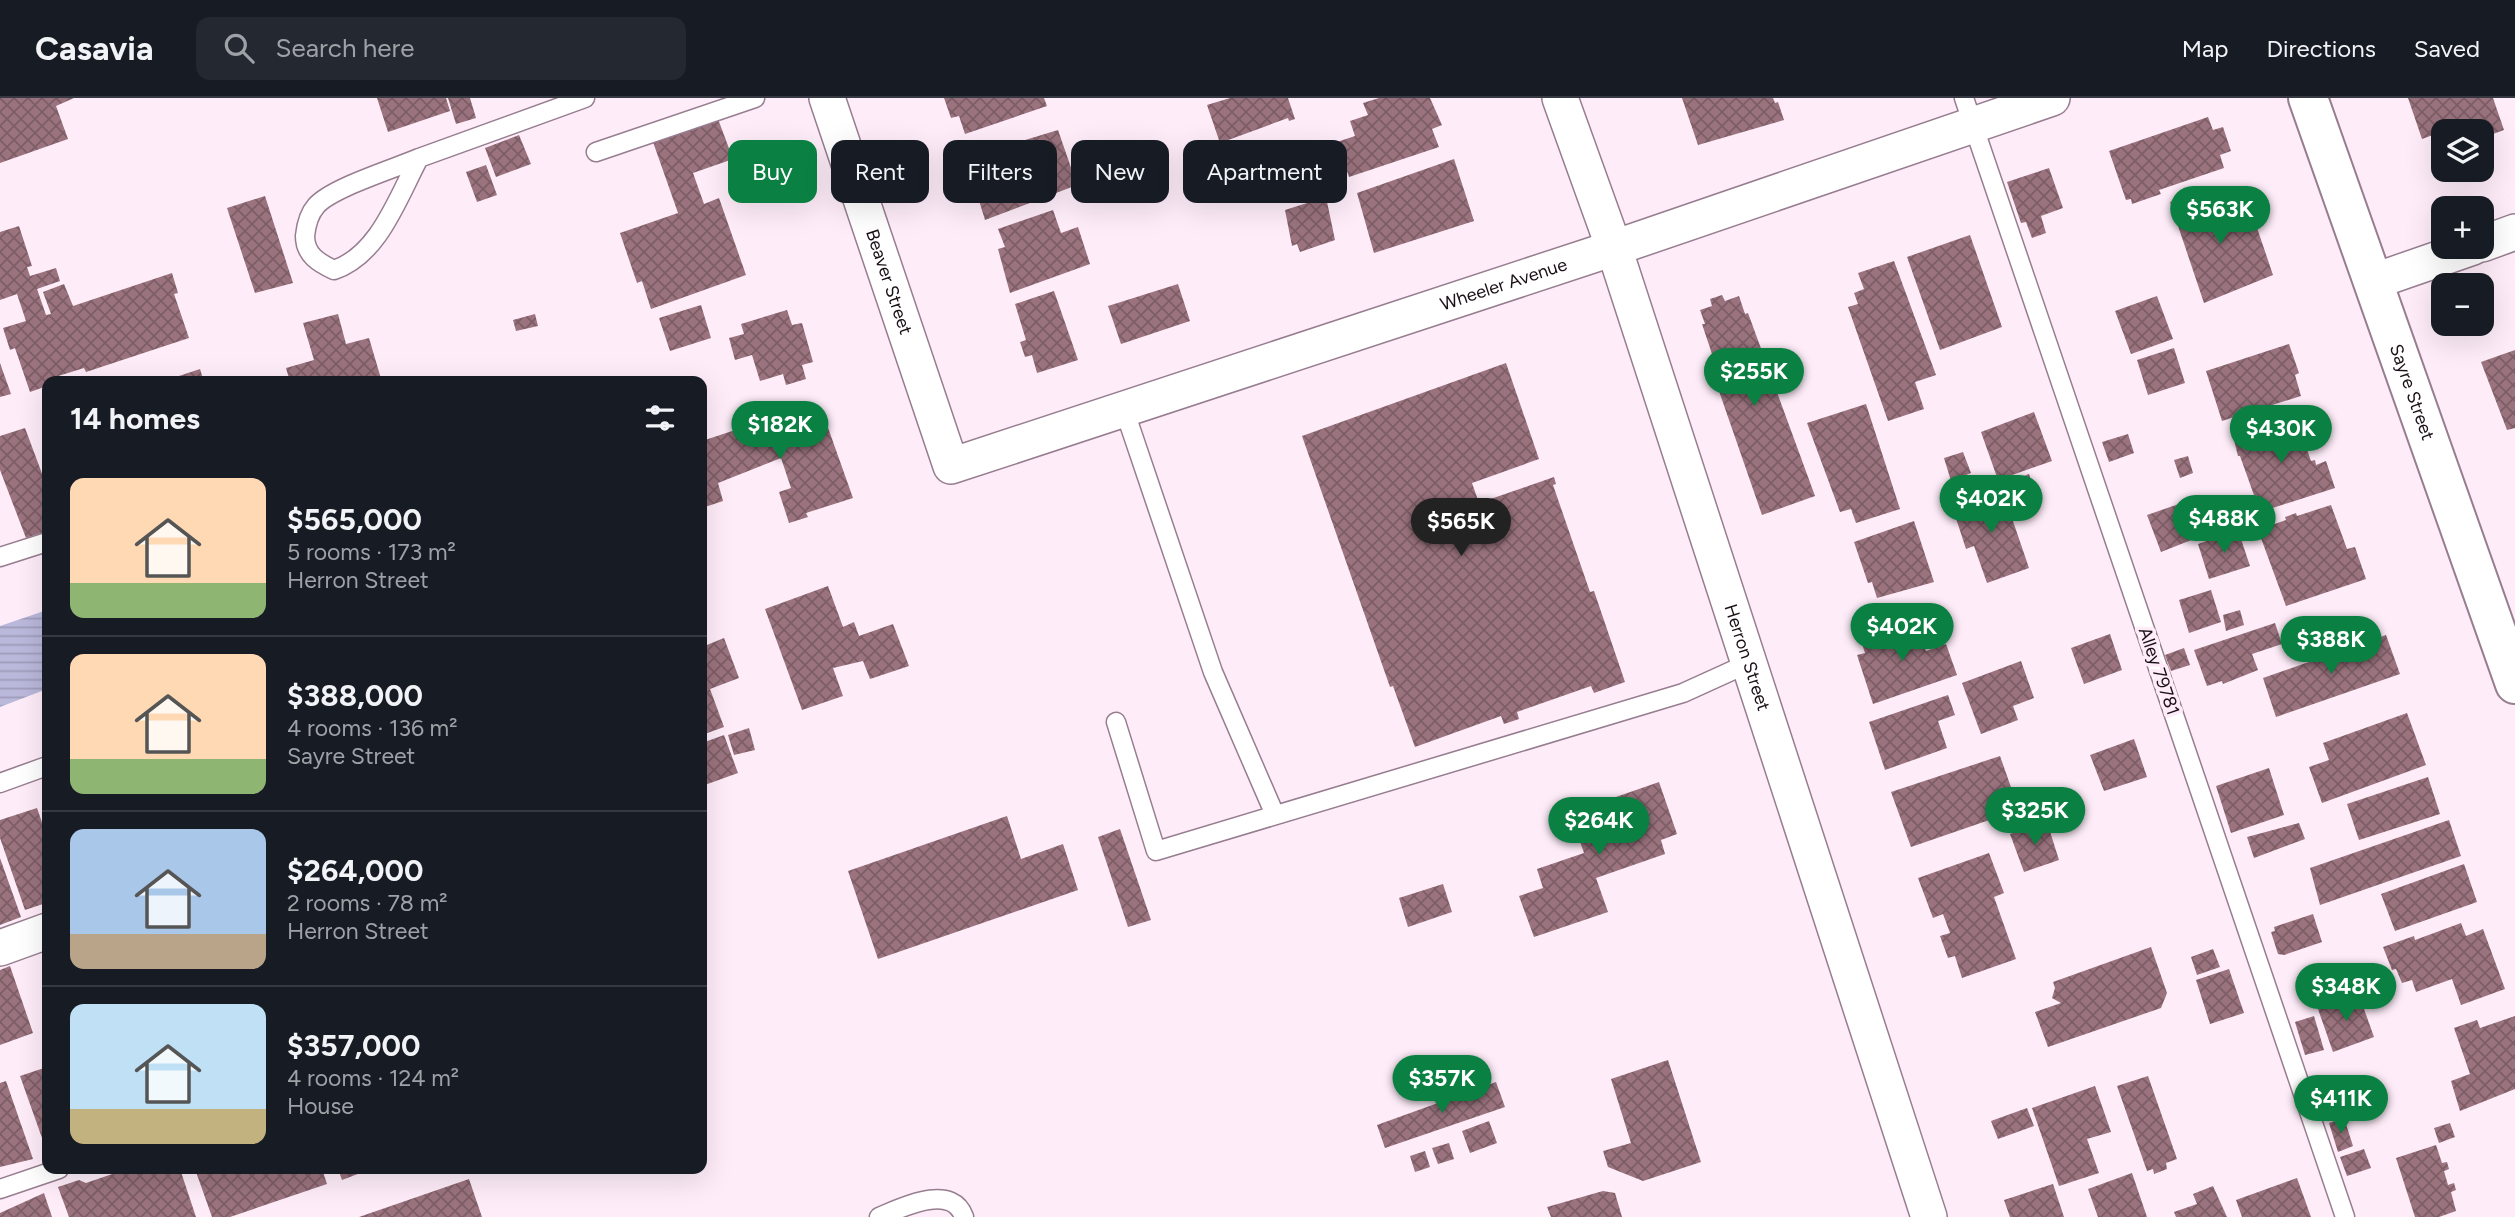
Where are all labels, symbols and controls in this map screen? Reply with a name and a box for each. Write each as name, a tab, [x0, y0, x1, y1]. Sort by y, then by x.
search box	[196, 17, 686, 80]
text: Casavia	[35, 29, 154, 68]
icon: search	[220, 29, 258, 67]
text: Search here	[276, 32, 415, 64]
text: Map	[2182, 34, 2228, 63]
text: Directions	[2266, 34, 2376, 63]
text: Saved	[2414, 34, 2480, 63]
map controls	[2431, 119, 2494, 336]
button: layers	[2431, 119, 2494, 182]
chip: Buy	[728, 140, 817, 203]
chip: Rent	[831, 140, 929, 203]
chip: Filters	[943, 140, 1057, 203]
chip: New	[1071, 140, 1169, 203]
chip: Apartment	[1183, 140, 1347, 203]
pin: $563K	[2171, 186, 2269, 246]
text: $563K	[2186, 195, 2254, 223]
button: +	[2431, 196, 2494, 259]
street label: Beaver Street	[861, 226, 917, 338]
street label: Wheeler Avenue	[1437, 253, 1570, 315]
button: −	[2431, 273, 2494, 336]
street label: Sayre Street	[2385, 341, 2439, 443]
pin: $255K	[1705, 348, 1803, 408]
text: $255K	[1720, 357, 1788, 385]
icon: filters	[641, 399, 679, 437]
text: 14 homes	[70, 400, 200, 437]
pin: $182K	[731, 402, 829, 461]
pin: $430K	[2232, 406, 2330, 465]
text: $182K	[747, 410, 813, 438]
text: $430K	[2246, 414, 2316, 442]
pin: $402K	[1942, 476, 2040, 535]
text: $402K	[1956, 484, 2026, 512]
pin: $488K	[2175, 496, 2273, 555]
pin: $565K	[1412, 498, 1510, 558]
text: $565,000	[287, 501, 422, 538]
text: $488K	[2189, 504, 2259, 532]
icon: home	[126, 506, 210, 590]
text: $565K	[1427, 507, 1495, 535]
text: 5 rooms · 173 m²	[287, 538, 456, 566]
text: Herron Street	[287, 566, 429, 594]
street label: Herron Street	[1720, 601, 1775, 714]
pin: $402K	[1853, 603, 1951, 663]
text: $402K	[1867, 612, 1937, 640]
pin: $388K	[2282, 616, 2380, 676]
street label: Alley 79781	[2134, 624, 2184, 718]
text: $388K	[2296, 625, 2366, 653]
text: $388,000	[287, 677, 423, 714]
icon: home	[126, 682, 210, 766]
text: 4 rooms · 136 m²	[287, 714, 458, 742]
text: Sayre Street	[287, 742, 415, 770]
pin: $325K	[1986, 788, 2084, 847]
text: $325K	[2001, 796, 2069, 824]
pin: $264K	[1550, 798, 1648, 857]
text: $264K	[1564, 806, 1634, 834]
text: $264,000	[287, 852, 423, 889]
icon: home	[126, 857, 210, 941]
text: 2 rooms · 78 m²	[287, 889, 448, 917]
text: Herron Street	[287, 917, 429, 945]
pin: $348K	[2297, 964, 2395, 1023]
text: $348K	[2311, 972, 2381, 1000]
text: $357,000	[287, 1027, 420, 1064]
icon: home	[126, 1032, 210, 1116]
pin: $357K	[1393, 1056, 1491, 1115]
text: 4 rooms · 124 m²	[287, 1064, 459, 1092]
text: $357K	[1409, 1064, 1476, 1092]
pin: $411K	[2292, 1076, 2390, 1135]
text: $411K	[2310, 1084, 2372, 1112]
text: House	[287, 1092, 354, 1120]

